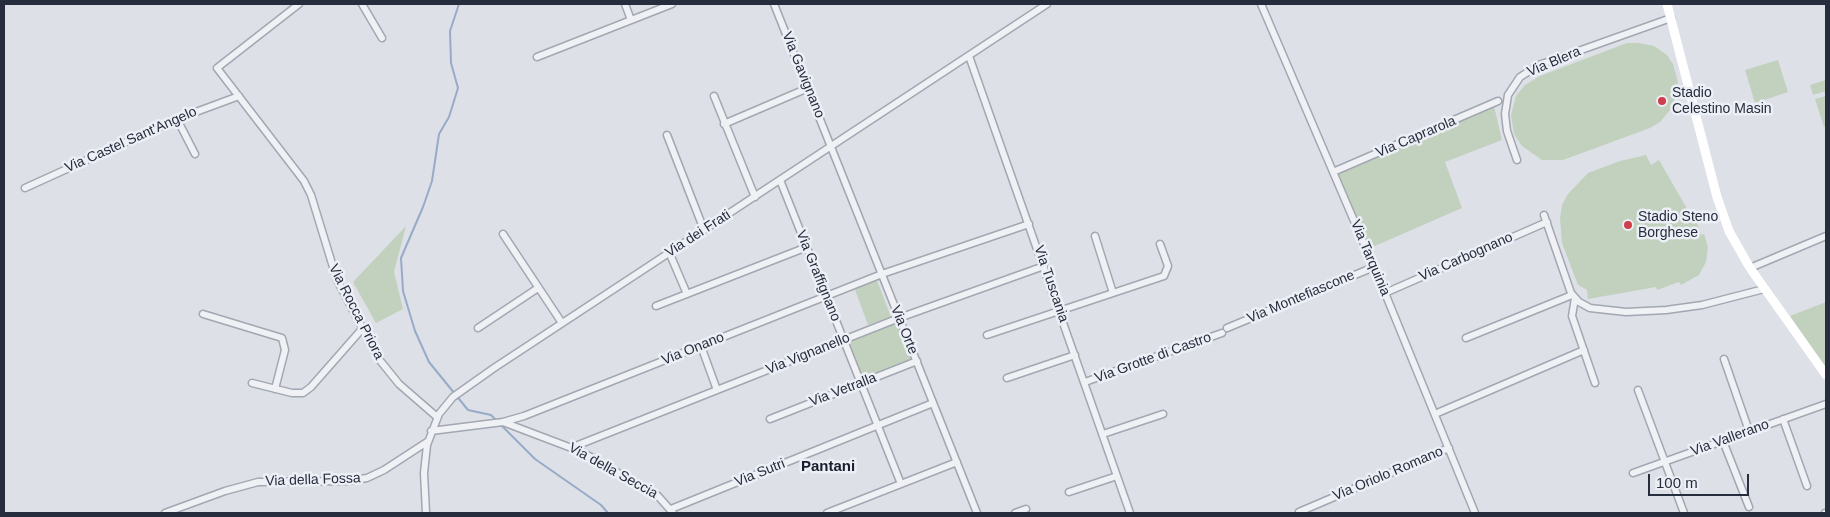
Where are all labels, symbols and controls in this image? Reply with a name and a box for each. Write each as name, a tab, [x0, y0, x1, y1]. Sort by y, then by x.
street label: Via Gavignano	[778, 29, 828, 121]
street label: Via Blera	[1525, 43, 1583, 81]
place label: Stadio Celestino Masin	[1672, 85, 1772, 118]
marker: Stadio Celestino Masin	[1656, 95, 1668, 107]
street label: Via Castel Sant'Angelo	[62, 103, 200, 177]
street label: Via Caprarola	[1373, 113, 1459, 161]
street label: Via dei Frati	[662, 207, 734, 261]
place label: Stadio Steno Borghese	[1638, 209, 1718, 242]
street label: Via Tarquinia	[1347, 218, 1393, 298]
marker: Stadio Steno Borghese	[1622, 219, 1634, 231]
street label: Via Graffignano	[792, 228, 844, 324]
street label: Via Carbognano	[1416, 229, 1516, 285]
street label: Via Tuscania	[1030, 243, 1072, 325]
street label: Via Rocca Priora	[325, 262, 387, 362]
street label: Via Montefiascone	[1245, 267, 1357, 327]
street label: Via Orte	[887, 303, 921, 357]
street label: Via Onano	[659, 329, 727, 369]
street label: Via Grotte di Castro	[1092, 329, 1214, 387]
street label: Via Vignanello	[764, 330, 852, 378]
street label: Via Vetralla	[807, 370, 879, 410]
street label: Via Vallerano	[1689, 416, 1771, 460]
street label: Via della Seccia	[565, 440, 661, 502]
street label: Via Oriolo Romano	[1330, 443, 1446, 505]
street label: Via Sutri	[732, 455, 788, 491]
district label: Pantani	[801, 458, 855, 476]
scale bar	[1650, 464, 1751, 496]
street label: Via della Fossa	[265, 470, 361, 490]
text: 100 m	[1656, 474, 1698, 491]

